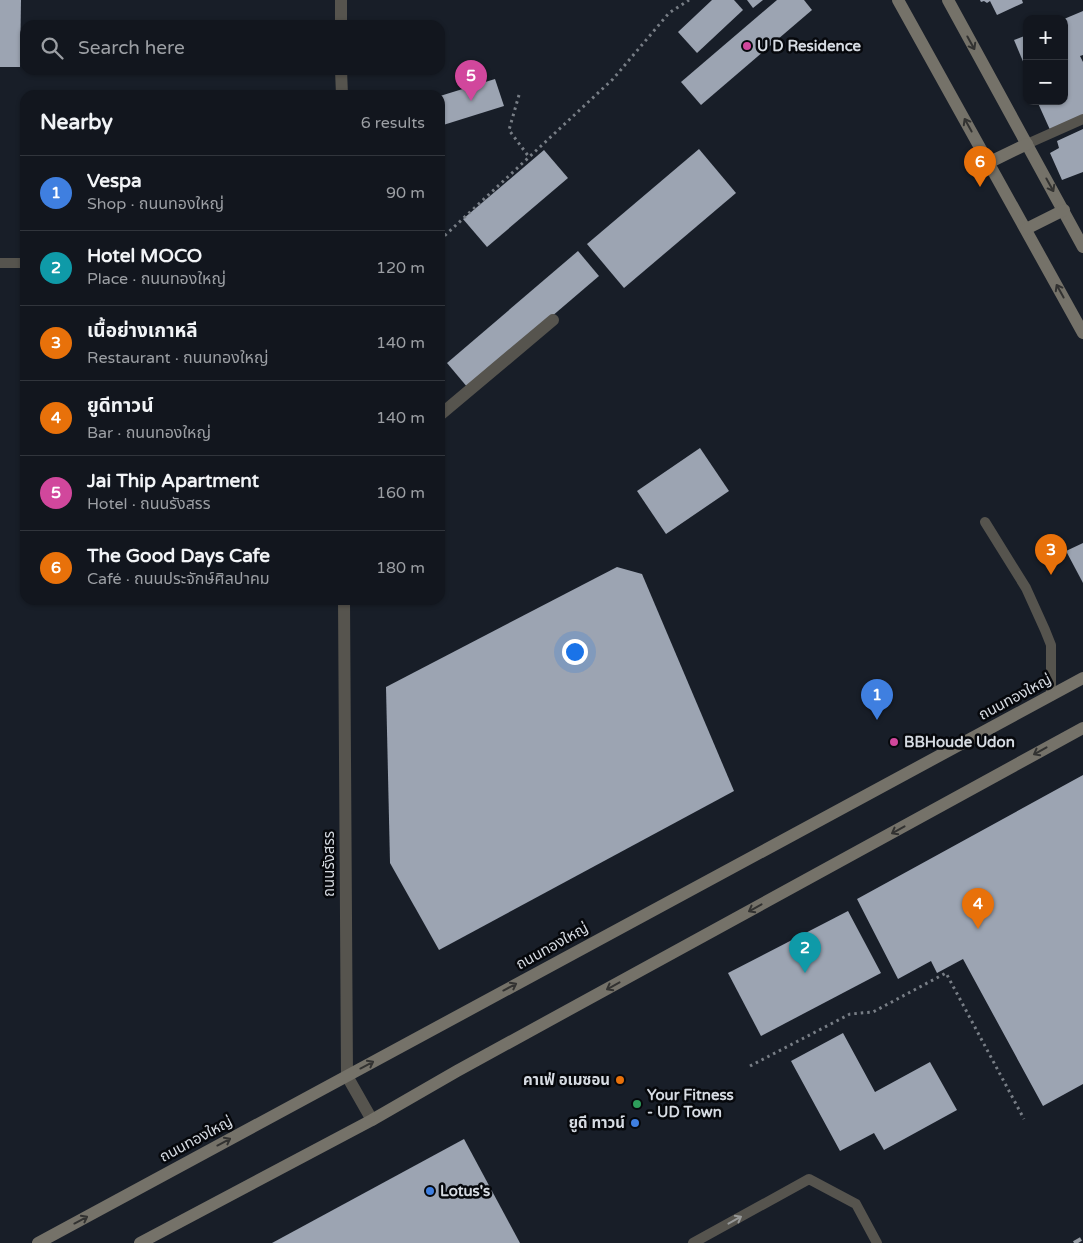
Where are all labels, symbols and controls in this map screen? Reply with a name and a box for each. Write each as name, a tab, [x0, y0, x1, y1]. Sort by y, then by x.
map controls	[1023, 15, 1068, 105]
button: +	[1023, 15, 1068, 60]
search box	[20, 20, 445, 75]
icon: search	[38, 34, 66, 62]
one-way arrow	[967, 35, 977, 49]
text: Search here	[78, 37, 185, 59]
place label: U D Residence	[757, 37, 862, 55]
marker: U D Residence	[741, 40, 753, 52]
pin: 5	[455, 60, 487, 101]
button: −	[1023, 60, 1068, 105]
text: Nearby	[40, 110, 113, 135]
text: 6 results	[361, 113, 425, 133]
one-way arrow	[962, 119, 972, 133]
pin: 6	[964, 146, 996, 187]
text: Vespa	[87, 170, 142, 192]
one-way arrow	[1045, 178, 1055, 192]
text: 1	[51, 183, 61, 203]
text: 90 m	[386, 183, 425, 203]
text: Shop · ถนนทองใหญ่	[87, 194, 224, 214]
text: Hotel MOCO	[87, 245, 202, 267]
text: 2	[51, 258, 61, 278]
text: 120 m	[376, 258, 425, 278]
text: Place · ถนนทองใหญ่	[87, 269, 226, 289]
one-way arrow	[1054, 284, 1064, 298]
text: เนื้อย่างเกาหลี	[87, 320, 198, 342]
text: 3	[51, 333, 61, 353]
text: 140 m	[376, 333, 425, 353]
text: Restaurant · ถนนทองใหญ่	[87, 348, 268, 368]
text: ยูดีทาวน์	[87, 395, 153, 417]
text: 4	[51, 408, 61, 428]
text: 140 m	[376, 408, 425, 428]
text: Bar · ถนนทองใหญ่	[87, 423, 211, 443]
text: Jai Thip Apartment	[87, 470, 259, 492]
text: 5	[51, 483, 61, 503]
text: 160 m	[376, 483, 425, 503]
text: Hotel · ถนนรังสรร	[87, 494, 210, 514]
pin: 3	[1035, 534, 1067, 575]
text: The Good Days Cafe	[87, 545, 270, 567]
text: 6	[51, 558, 61, 578]
text: 180 m	[376, 558, 425, 578]
text: Café · ถนนประจักษ์ศิลปาคม	[87, 569, 270, 589]
your location	[562, 639, 588, 665]
street label: ถนนทองใหญ่	[975, 670, 1055, 724]
pin: 1	[861, 679, 893, 720]
place label: BBHoude Udon	[904, 733, 1015, 751]
marker: BBHoude Udon	[888, 736, 900, 748]
one-way arrow	[1034, 747, 1048, 757]
one-way arrow	[891, 825, 905, 835]
street label: ถนนรังสรร	[320, 831, 338, 897]
pin: 4	[962, 888, 994, 929]
one-way arrow	[749, 903, 763, 913]
street label: ถนนทองใหญ่	[513, 919, 591, 973]
pin: 2	[789, 932, 821, 973]
one-way arrow	[606, 981, 620, 991]
one-way arrow	[502, 982, 516, 992]
one-way arrow	[359, 1060, 374, 1070]
place label: คาเฟ่ อเมซอน	[523, 1071, 610, 1089]
marker: คาเฟ่ อเมซอน	[614, 1074, 626, 1086]
place label: Your Fitness - UD Town	[647, 1086, 734, 1121]
marker: Your Fitness - UD Town	[631, 1098, 643, 1110]
street label: ถนนทองใหญ่	[156, 1112, 236, 1166]
place label: ยูดี ทาวน์	[569, 1114, 625, 1133]
marker: ยูดี ทาวน์	[629, 1117, 641, 1129]
one-way arrow	[216, 1137, 231, 1147]
place label: Lotus's	[440, 1182, 490, 1200]
marker: Lotus's	[424, 1185, 436, 1197]
one-way arrow	[728, 1214, 742, 1224]
one-way arrow	[73, 1215, 88, 1224]

